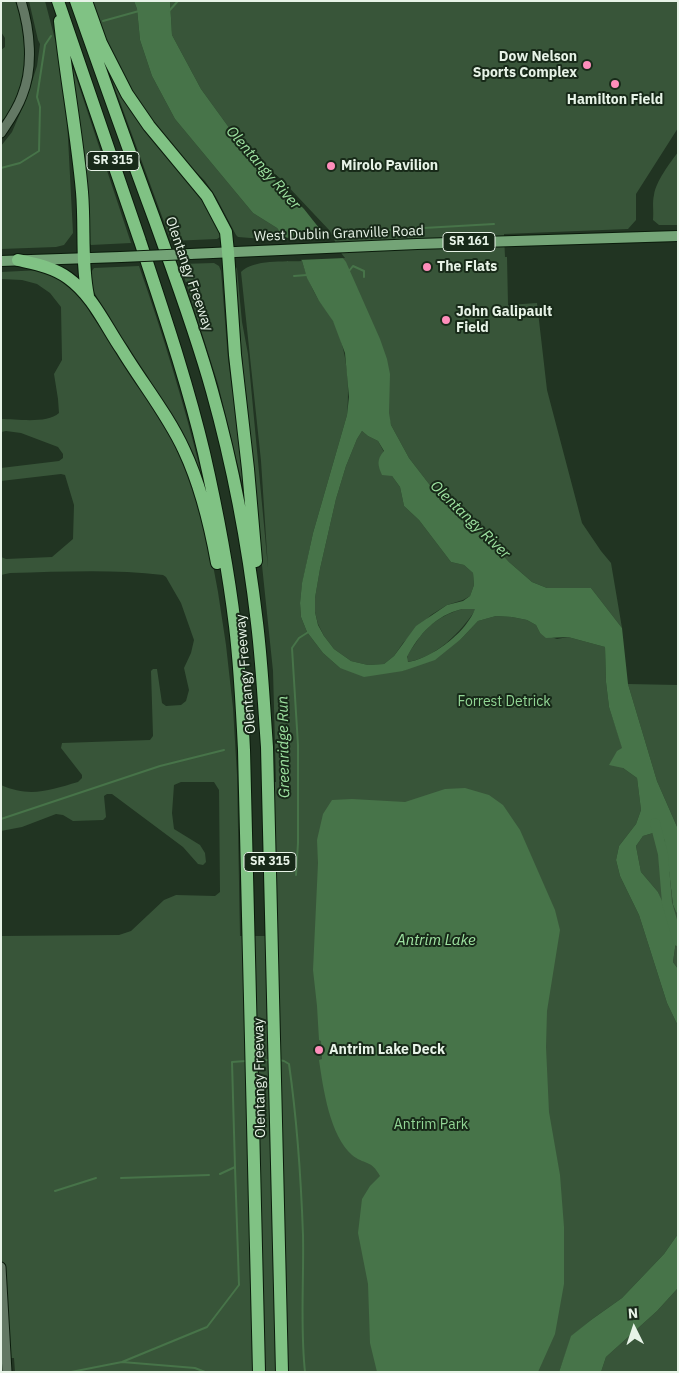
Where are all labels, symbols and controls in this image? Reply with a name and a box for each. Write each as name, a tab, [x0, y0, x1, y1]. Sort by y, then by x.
place label: Dow Nelson Sports Complex	[473, 49, 577, 82]
marker: Dow Nelson Sports Complex	[581, 59, 593, 71]
marker: Hamilton Field	[609, 78, 621, 90]
place label: Hamilton Field	[567, 92, 663, 108]
water label: Olentangy River	[222, 123, 304, 213]
road number: SR 315	[87, 152, 139, 170]
place label: Mirolo Pavilion	[341, 158, 438, 174]
marker: Mirolo Pavilion	[325, 160, 337, 172]
street label: Olentangy Freeway	[161, 214, 217, 334]
street label: West Dublin Granville Road	[254, 223, 424, 245]
road number: SR 161	[443, 232, 495, 252]
place label: The Flats	[437, 259, 497, 275]
marker: The Flats	[421, 261, 433, 273]
place label: John Galipault Field	[456, 304, 552, 336]
marker: John Galipault Field	[440, 314, 452, 326]
water label: Olentangy River	[426, 477, 514, 563]
street label: Olentangy Freeway	[232, 613, 260, 735]
park label: Forrest Detrick	[457, 694, 551, 710]
water label: Greenridge Run	[274, 696, 294, 798]
road number: SR 315	[244, 852, 296, 872]
water label: Antrim Lake	[396, 932, 476, 950]
street label: Olentangy Freeway	[251, 1018, 269, 1138]
place label: Antrim Lake Deck	[329, 1042, 445, 1058]
marker: Antrim Lake Deck	[313, 1044, 325, 1056]
park label: Antrim Park	[394, 1117, 468, 1133]
north arrow	[609, 1303, 659, 1353]
text: N	[627, 1304, 639, 1322]

